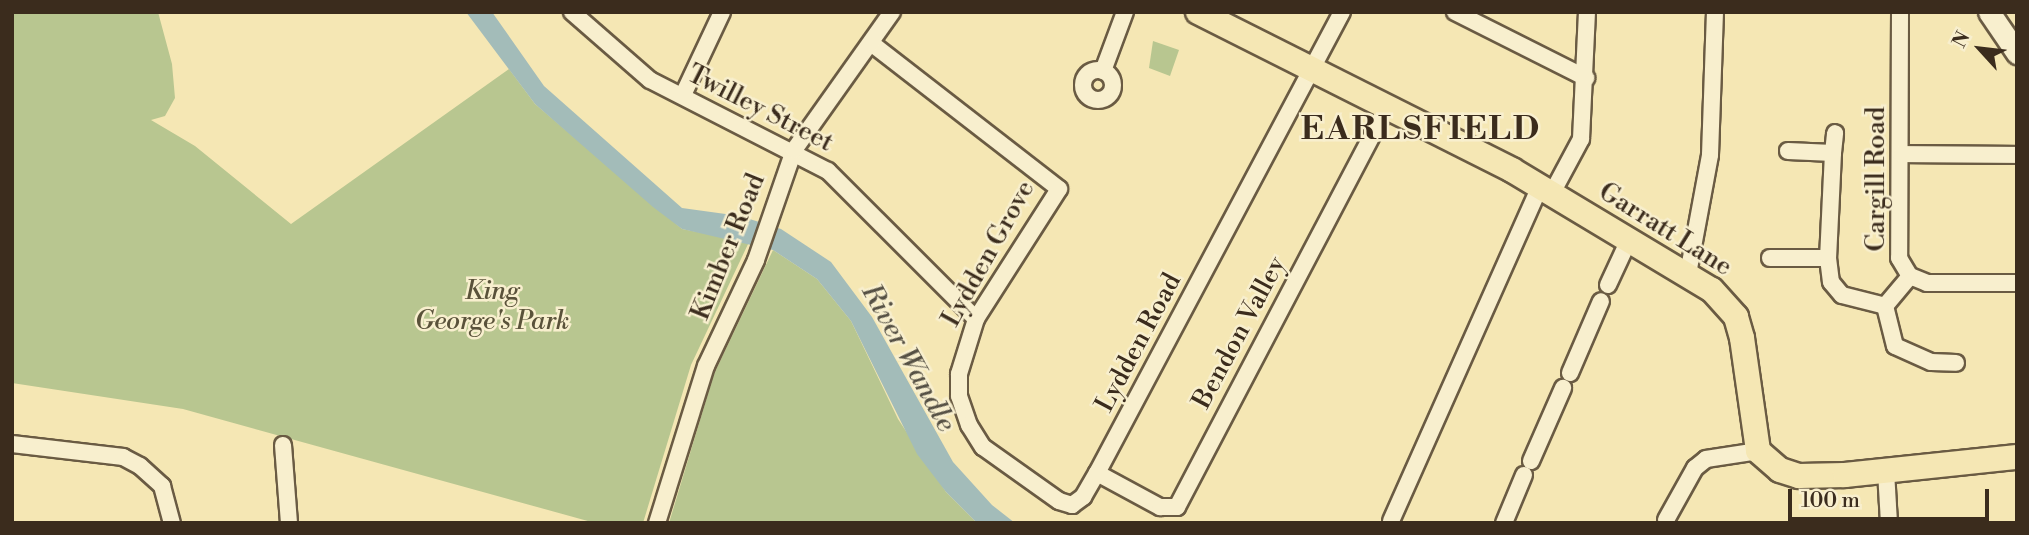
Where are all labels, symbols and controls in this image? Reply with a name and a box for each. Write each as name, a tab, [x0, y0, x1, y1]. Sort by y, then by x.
north arrow	[1945, 14, 2015, 84]
text: N	[1947, 27, 1975, 52]
street label: Twilley Street	[682, 59, 838, 159]
street label: Cargill Road	[1861, 106, 1893, 252]
district label: EARLSFIELD	[1302, 110, 1540, 150]
street label: Kimber Road	[685, 169, 773, 325]
street label: Lydden Grove	[936, 176, 1042, 332]
street label: Garratt Lane	[1593, 177, 1737, 283]
street label: Bendon Valley	[1187, 252, 1293, 414]
street label: Lydden Road	[1089, 268, 1189, 418]
park label: King George's Park	[415, 276, 569, 338]
water label: River Wandle	[854, 278, 962, 438]
scale bar	[1791, 476, 1992, 520]
text: 100 m	[1801, 488, 1860, 514]

